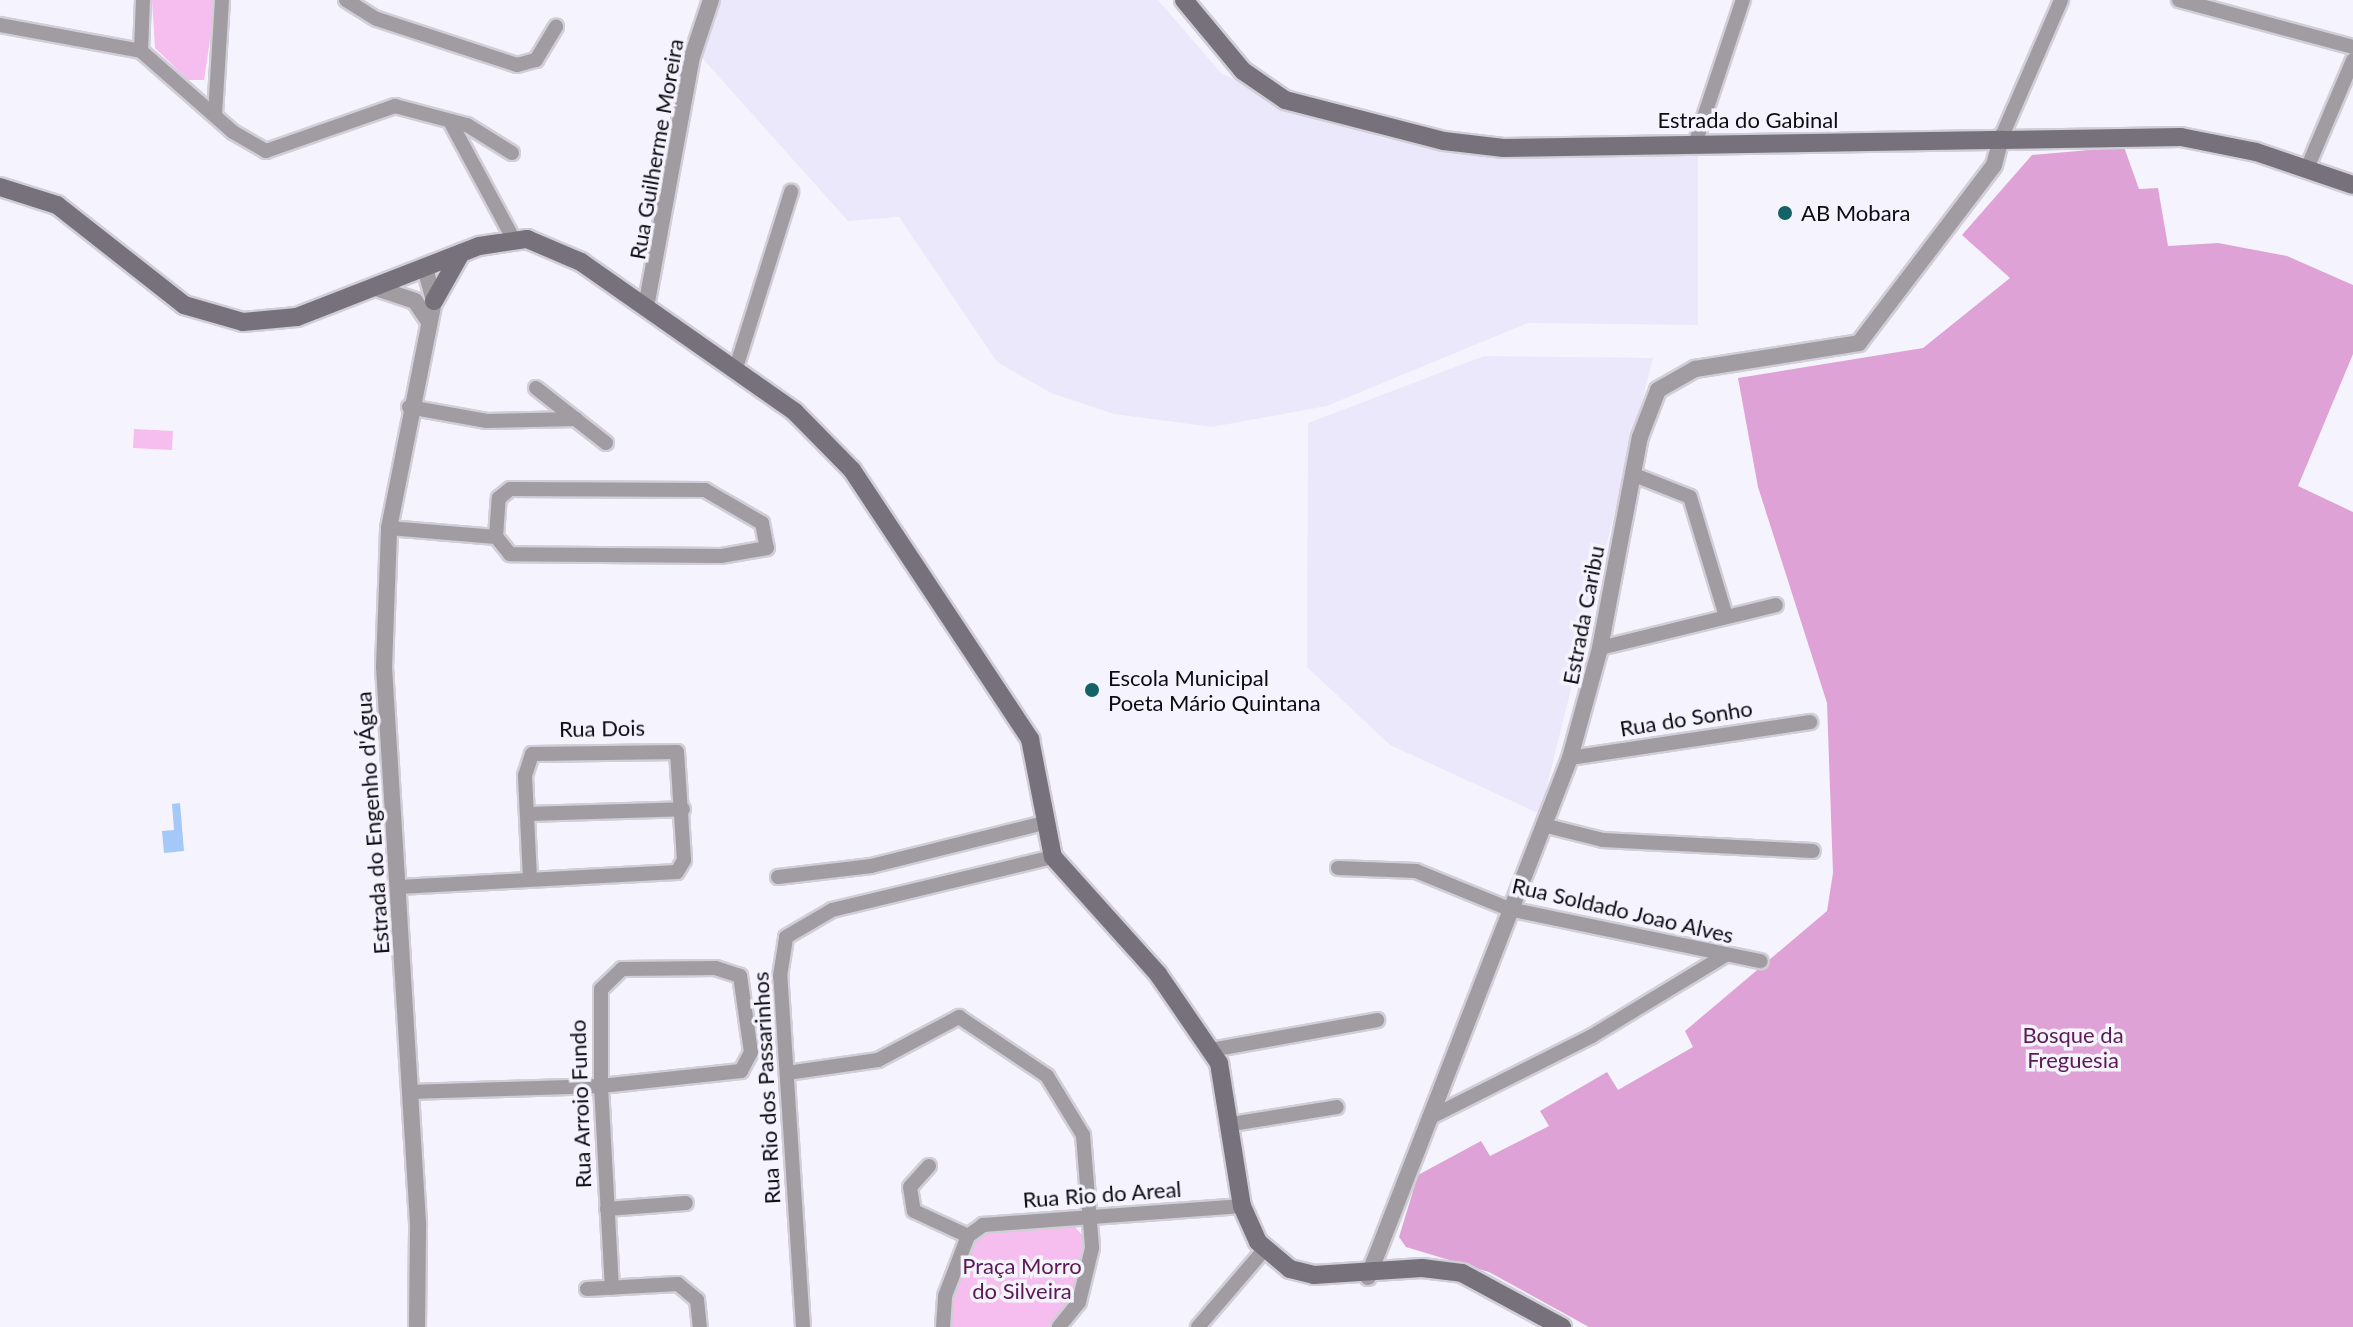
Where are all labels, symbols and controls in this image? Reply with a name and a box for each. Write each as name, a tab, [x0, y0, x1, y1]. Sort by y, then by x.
street label: Rua Guilherme Moreira	[624, 37, 688, 261]
street label: Estrada do Gabinal	[1658, 107, 1838, 133]
place label: AB Mobara	[1801, 200, 1910, 226]
marker: AB Mobara	[1776, 204, 1794, 222]
street label: Estrada Caribu	[1557, 543, 1609, 687]
place label: Escola Municipal Poeta Mário Quintana	[1108, 664, 1321, 716]
marker: Escola Municipal Poeta Mário Quintana	[1083, 681, 1101, 699]
street label: Estrada do Engenho d'Água	[350, 691, 394, 955]
street label: Rua do Sonho	[1618, 694, 1754, 742]
street label: Rua Dois	[559, 714, 645, 742]
street label: Rua Soldado Joao Alves	[1509, 871, 1737, 949]
street label: Rua Rio dos Passarinhos	[747, 971, 785, 1205]
street label: Rua Arroio Fundo	[564, 1019, 596, 1189]
park label: Bosque da Freguesia	[2022, 1021, 2124, 1072]
street label: Rua Rio do Areal	[1021, 1175, 1183, 1213]
park label: Praça Morro do Silveira	[962, 1252, 1082, 1304]

